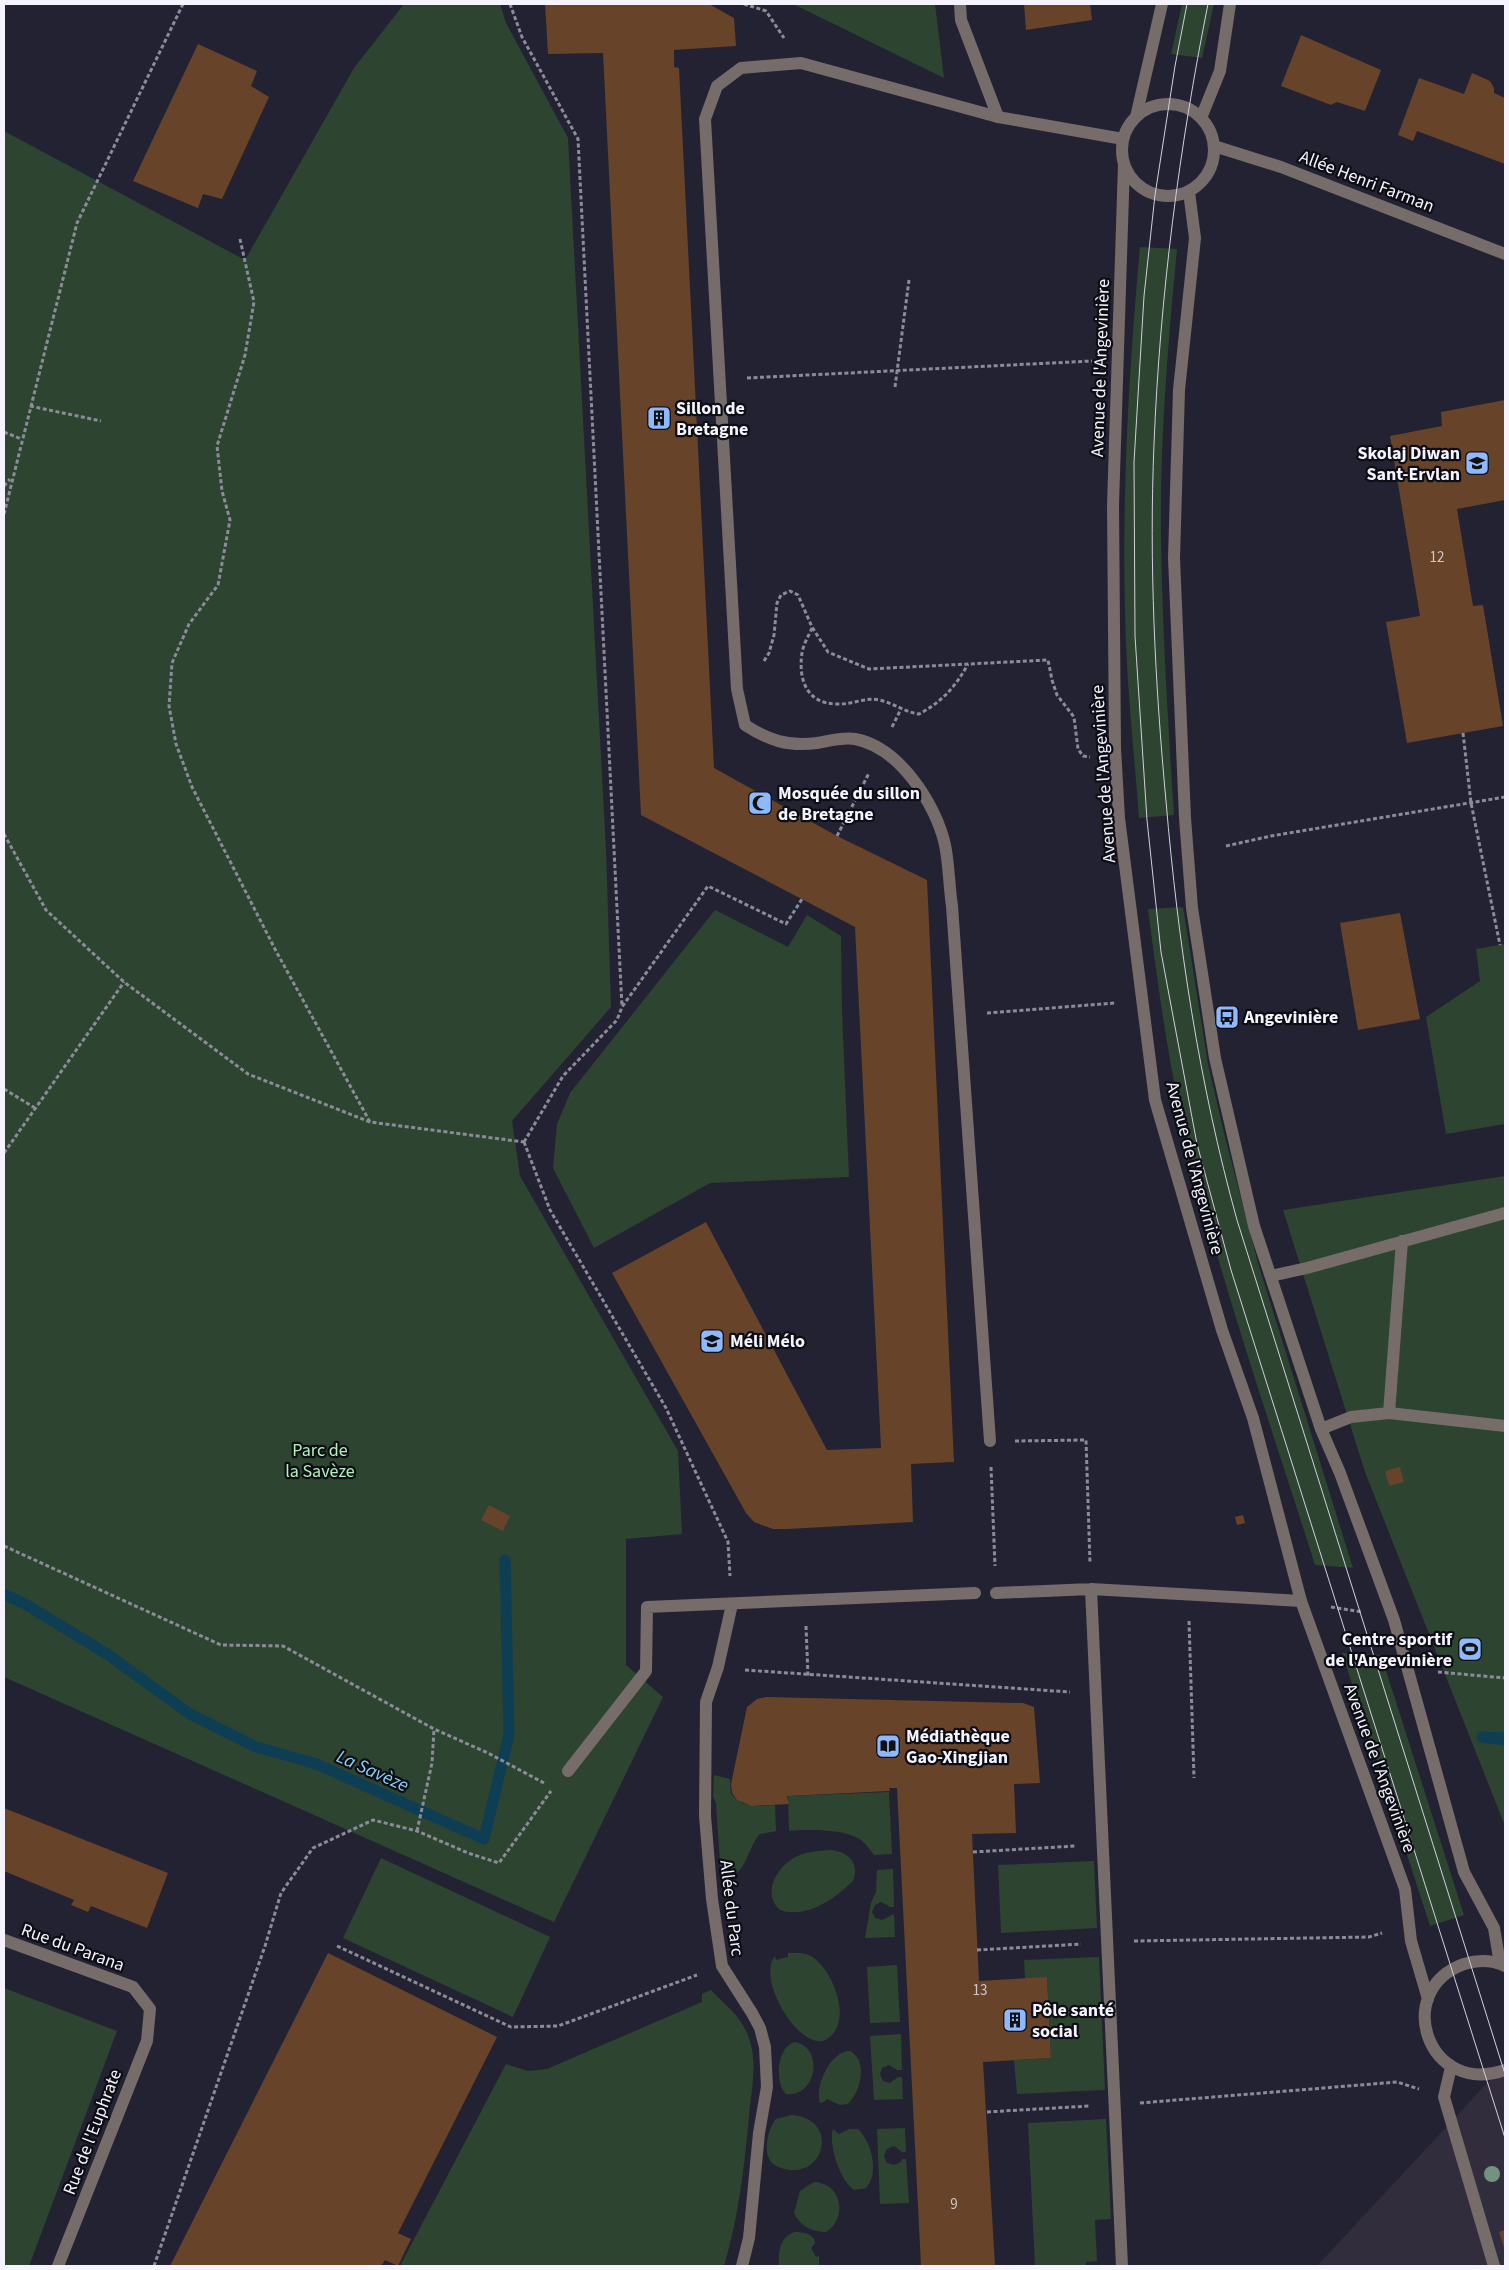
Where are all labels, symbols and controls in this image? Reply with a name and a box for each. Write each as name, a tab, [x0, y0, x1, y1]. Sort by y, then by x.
street label: Allée Henri Farman	[1296, 144, 1438, 219]
street label: Avenue de l'Angevinière	[1085, 278, 1116, 457]
place label: Sillon de Bretagne	[676, 396, 748, 442]
building icon: Sillon de Bretagne	[646, 405, 672, 431]
place label: Skolaj Diwan Sant-Ervlan	[1357, 441, 1460, 487]
school or university icon: Skolaj Diwan Sant-Ervlan	[1464, 450, 1490, 476]
house number: 12	[1430, 547, 1444, 568]
street label: Avenue de l'Angevinière	[1085, 684, 1122, 864]
place label: Mosquée du sillon de Bretagne	[778, 781, 920, 827]
mosque icon: Mosquée du sillon de Bretagne	[747, 790, 773, 816]
bus stop icon: Angevinière	[1214, 1004, 1240, 1030]
place label: Angevinière	[1243, 1005, 1338, 1030]
street label: Avenue de l'Angevinière	[1159, 1079, 1230, 1257]
school or university icon: Méli Mélo	[699, 1328, 725, 1354]
place label: Méli Mélo	[730, 1329, 805, 1354]
park label: Parc de la Savèze	[285, 1438, 355, 1484]
place label: Centre sportif de l'Angevinière	[1325, 1627, 1453, 1673]
sports icon: Centre sportif de l'Angevinière	[1457, 1636, 1483, 1662]
street label: Avenue de l'Angevinière	[1337, 1680, 1422, 1856]
place label: Médiathèque Gao-Xingjian	[906, 1724, 1010, 1770]
library icon: Médiathèque Gao-Xingjian	[875, 1733, 901, 1759]
water label: La Savèze	[332, 1743, 413, 1799]
street label: Allée du Parc	[713, 1859, 750, 1958]
street label: Rue du Parana	[18, 1917, 128, 1978]
house number: 13	[973, 1980, 987, 2001]
place label: Pôle santé social	[1032, 1998, 1114, 2044]
building icon: Pôle santé social	[1002, 2007, 1028, 2033]
street label: Rue de l'Euphrate	[57, 2066, 128, 2199]
house number: 9	[950, 2194, 958, 2215]

